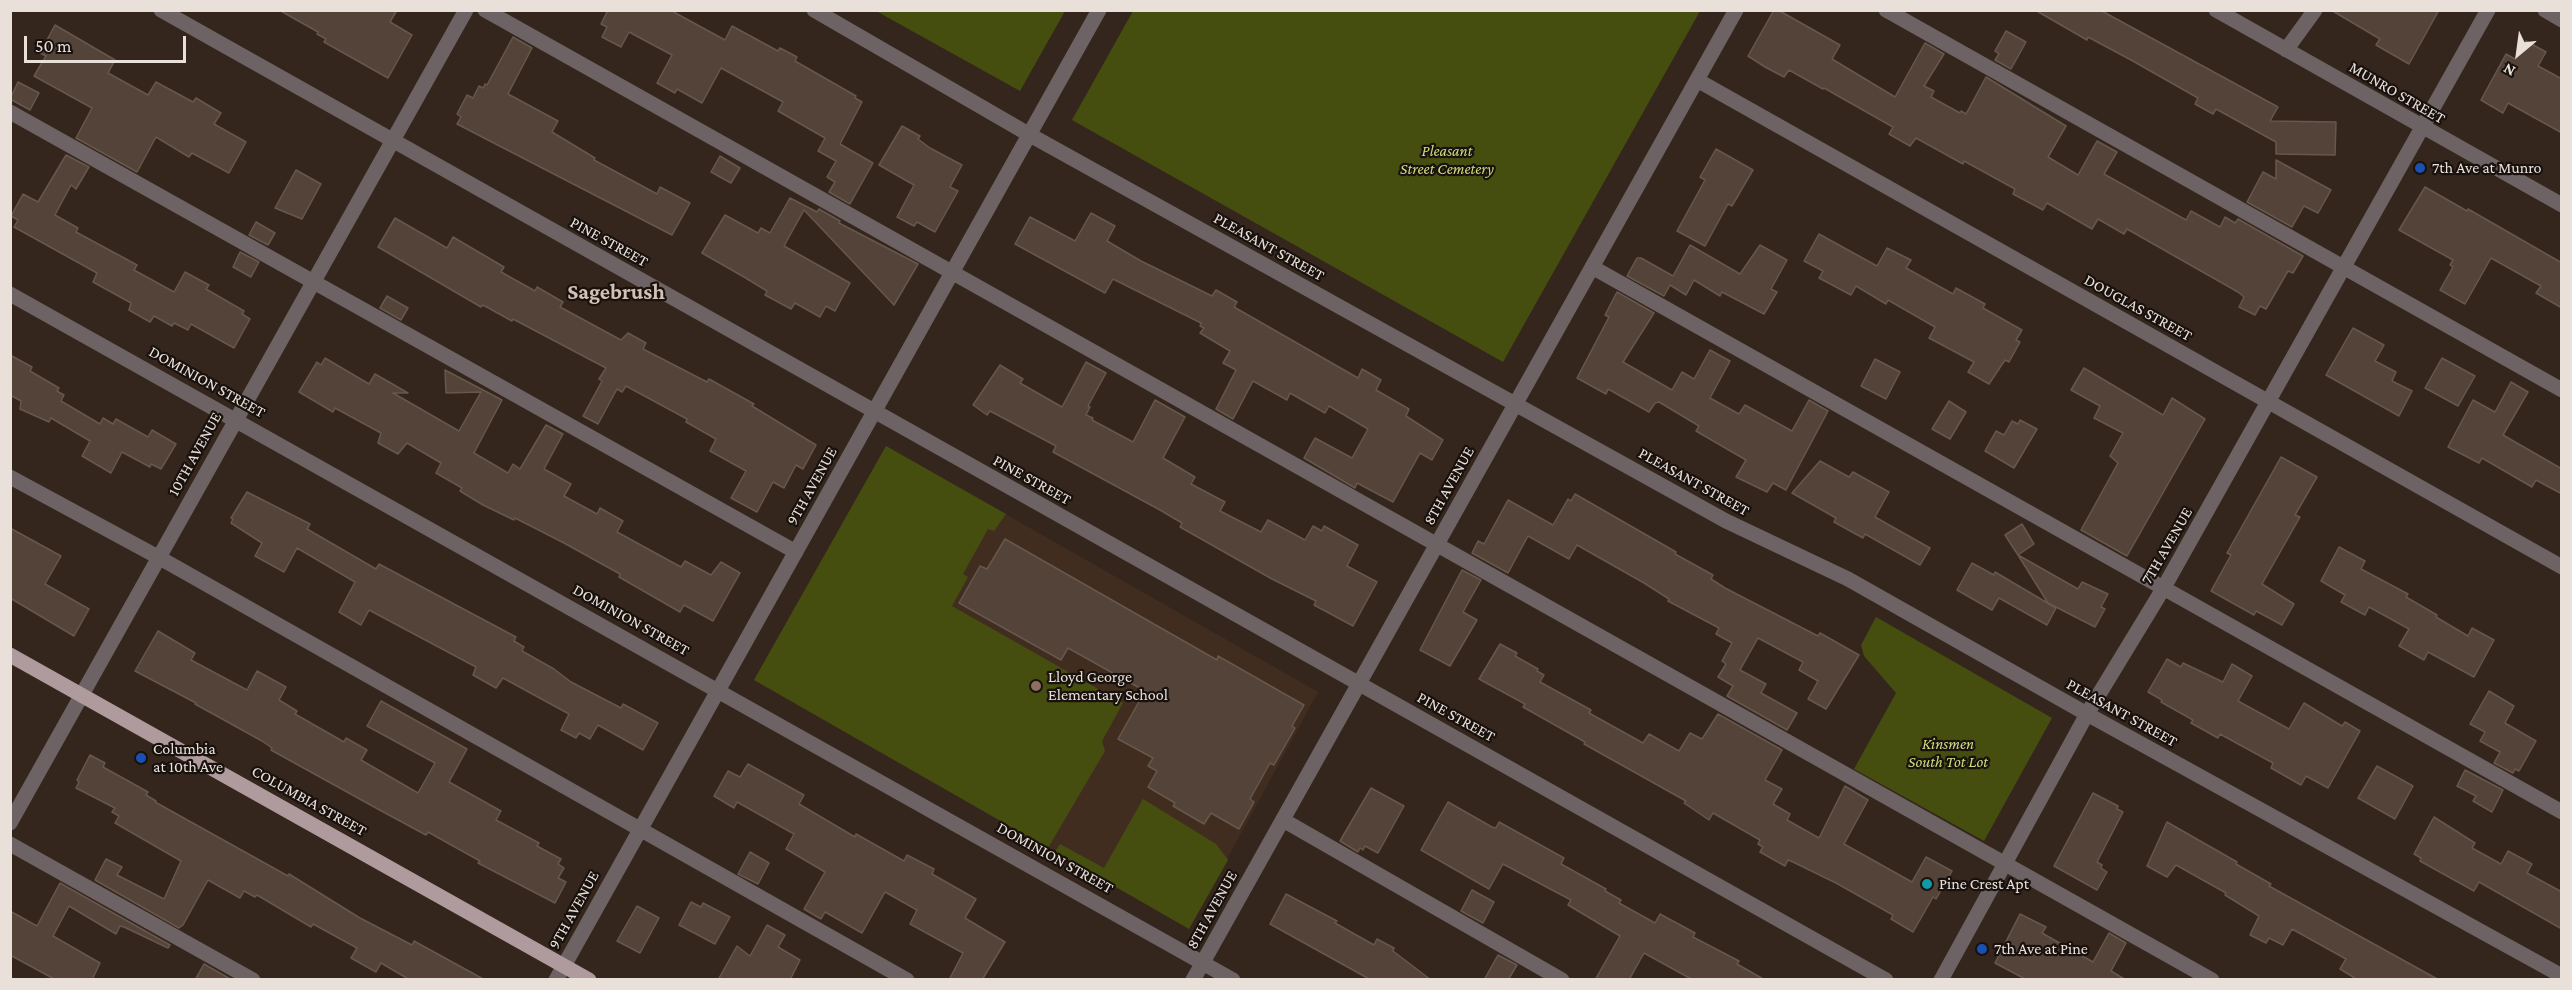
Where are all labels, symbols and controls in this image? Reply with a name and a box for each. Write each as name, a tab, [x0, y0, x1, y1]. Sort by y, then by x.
scale bar	[27, 24, 189, 62]
north arrow	[2488, 24, 2548, 84]
text: 50 m	[35, 36, 72, 56]
street label: MUNRO STREET	[2346, 58, 2448, 128]
text: N	[2500, 60, 2518, 80]
park label: Pleasant Street Cemetery	[1400, 141, 1494, 179]
place label: 7th Ave at Munro	[2432, 158, 2542, 178]
marker: 7th Ave at Munro	[2413, 161, 2427, 175]
street label: PLEASANT STREET	[1210, 209, 1328, 285]
street label: PINE STREET	[567, 213, 651, 271]
street label: DOUGLAS STREET	[2081, 270, 2195, 346]
district label: Sagebrush	[567, 279, 665, 305]
street label: DOMINION STREET	[145, 342, 269, 422]
street label: 10TH AVENUE	[164, 409, 226, 499]
street label: 9TH AVENUE	[783, 443, 841, 529]
street label: 8TH AVENUE	[1420, 443, 1478, 529]
street label: PLEASANT STREET	[1635, 444, 1753, 520]
street label: PINE STREET	[990, 451, 1074, 509]
street label: 7TH AVENUE	[2137, 504, 2197, 588]
street label: DOMINION STREET	[569, 580, 693, 660]
place label: Lloyd George Elementary School	[1048, 667, 1168, 705]
street label: PLEASANT STREET	[2063, 675, 2181, 751]
marker: Lloyd George Elementary School	[1029, 679, 1043, 693]
street label: PINE STREET	[1414, 688, 1498, 746]
park label: Kinsmen South Tot Lot	[1908, 734, 1988, 772]
place label: Columbia at 10th Ave	[153, 739, 223, 777]
marker: Columbia at 10th Ave	[134, 751, 148, 765]
street label: COLUMBIA STREET	[248, 761, 370, 841]
street label: DOMINION STREET	[993, 818, 1117, 898]
street label: 9TH AVENUE	[545, 867, 603, 953]
street label: 8TH AVENUE	[1183, 867, 1241, 953]
place label: Pine Crest Apt	[1939, 874, 2029, 894]
marker: Pine Crest Apt	[1920, 877, 1934, 891]
place label: 7th Ave at Pine	[1994, 939, 2088, 959]
marker: 7th Ave at Pine	[1975, 942, 1989, 956]

